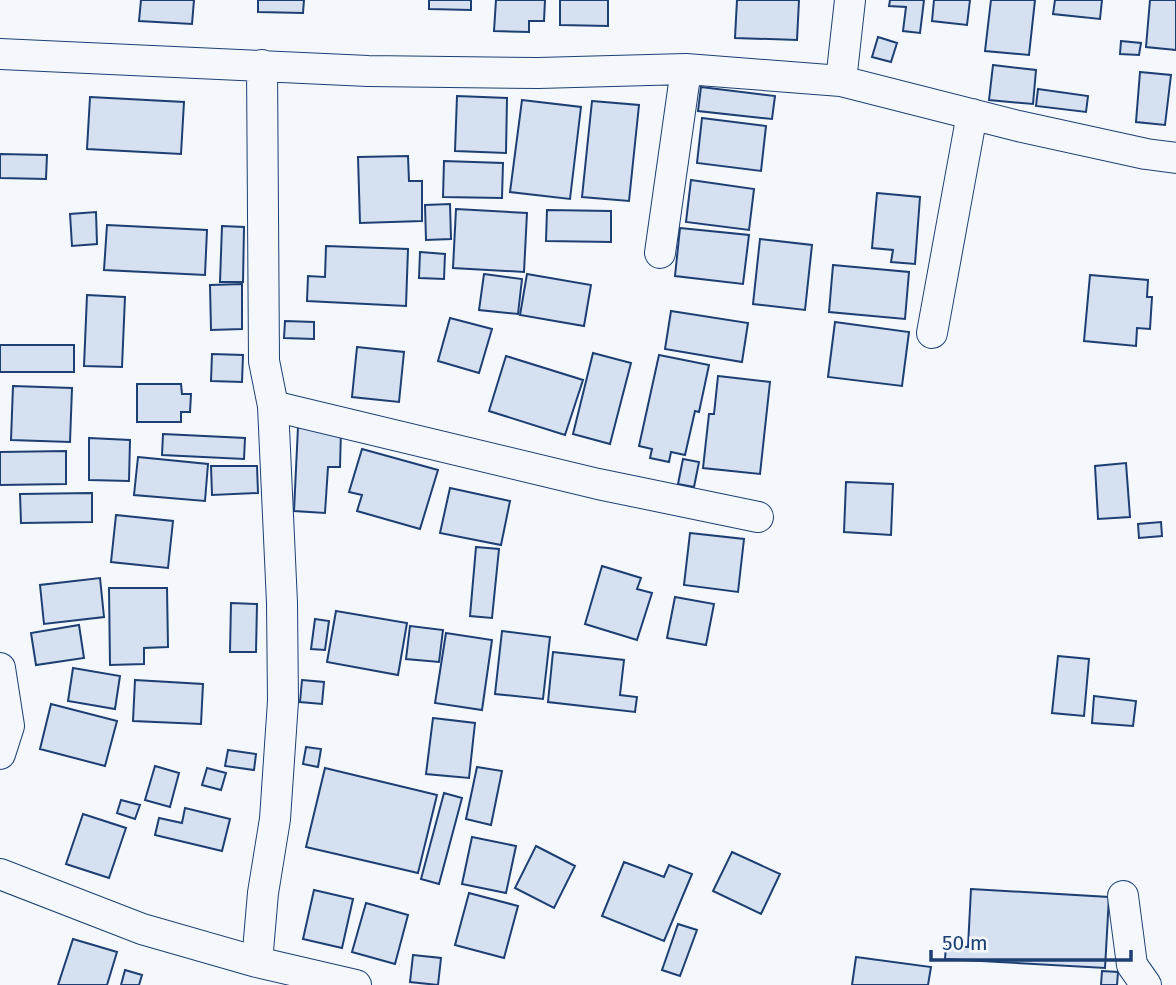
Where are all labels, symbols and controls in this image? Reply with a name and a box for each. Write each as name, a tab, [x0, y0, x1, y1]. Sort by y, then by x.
scale bar	[931, 918, 1130, 962]
text: 50 m	[942, 930, 988, 956]

